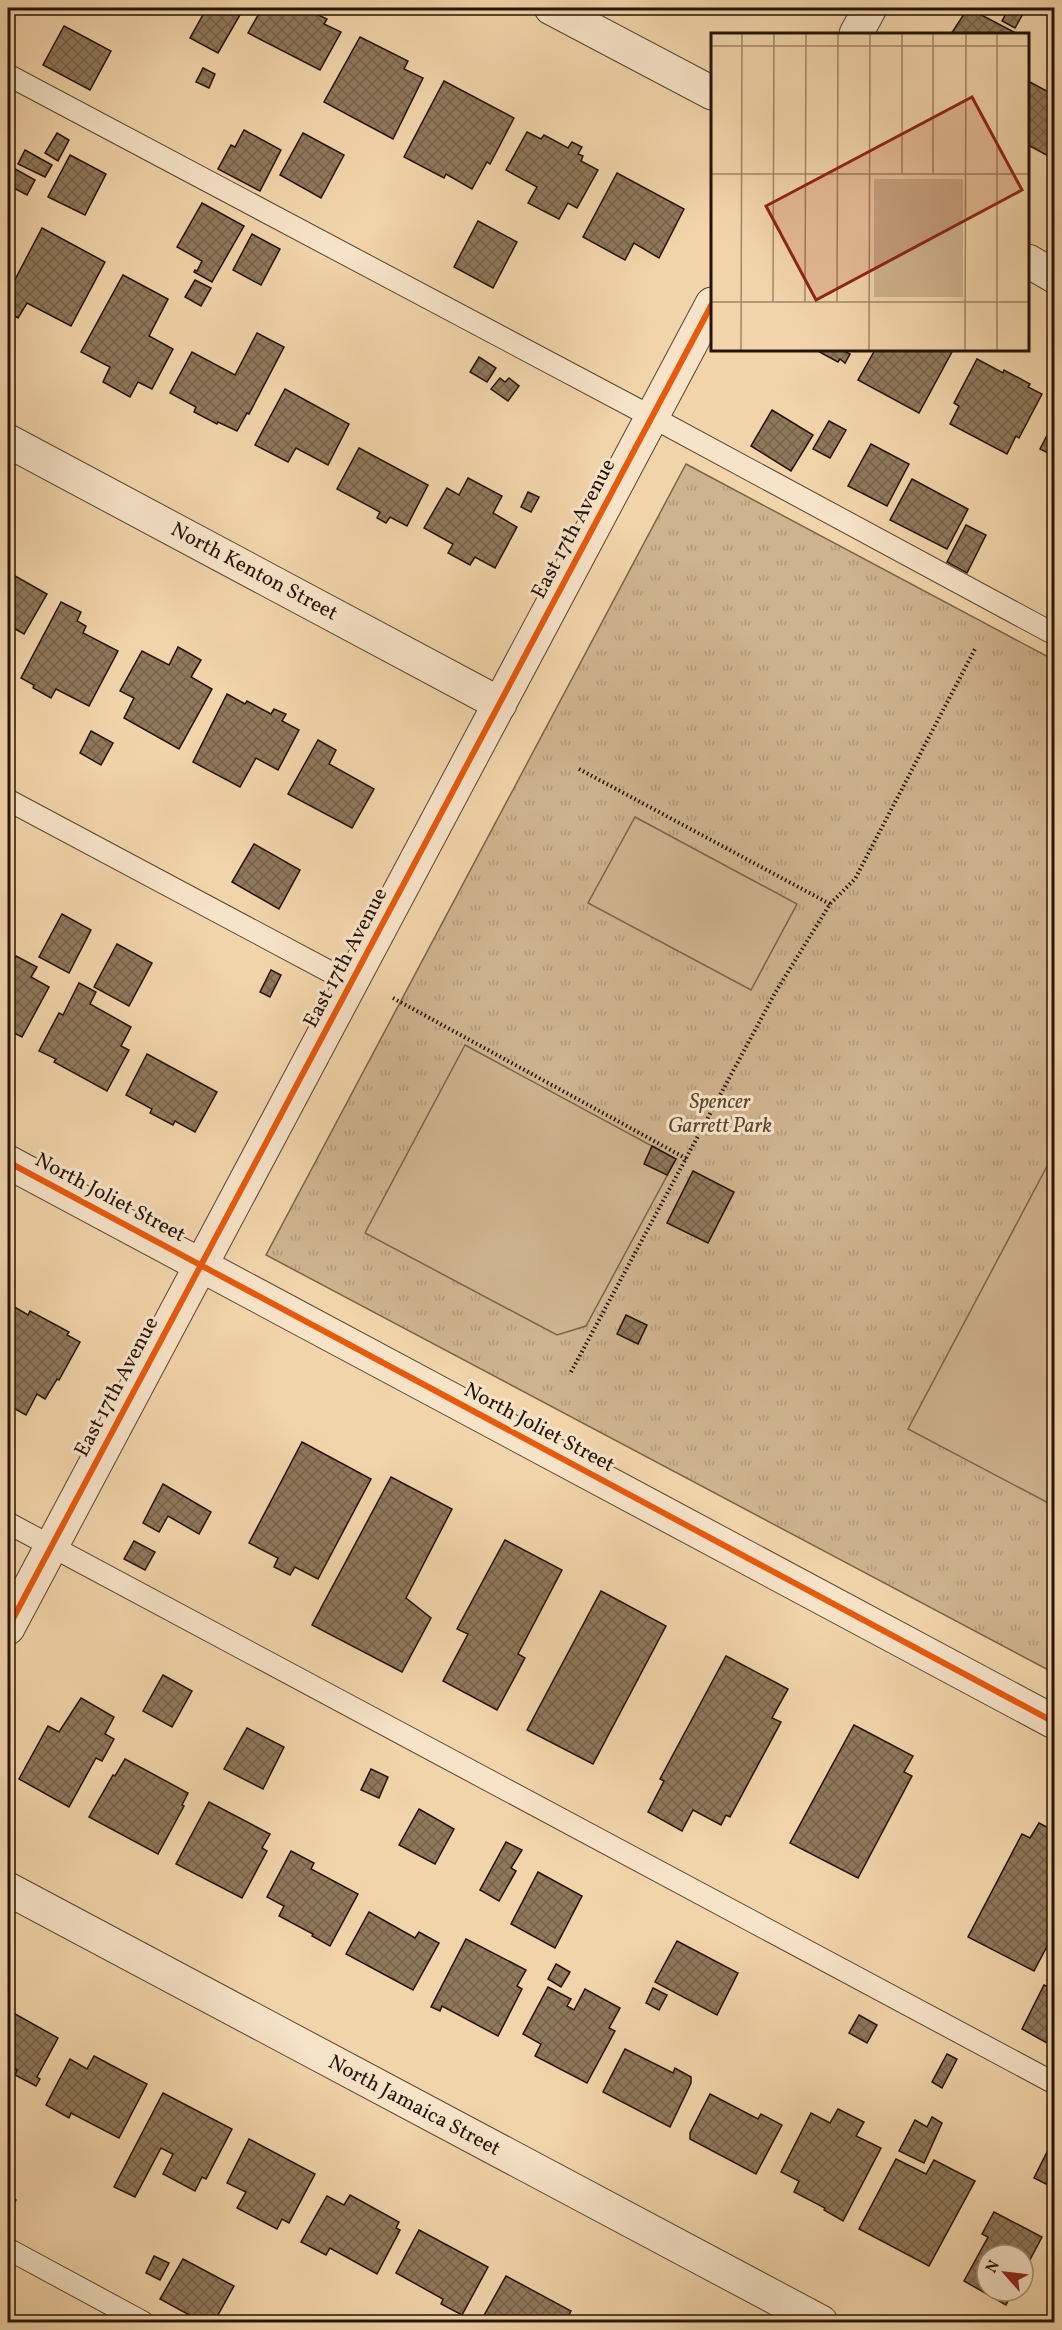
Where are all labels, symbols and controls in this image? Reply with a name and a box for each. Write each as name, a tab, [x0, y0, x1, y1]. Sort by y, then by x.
inset map	[711, 33, 1029, 351]
street label: East 17th Avenue	[525, 454, 623, 604]
street label: North Kenton Street	[165, 516, 343, 628]
street label: East 17th Avenue	[297, 883, 395, 1033]
park label: Spencer Garrett Park	[668, 1088, 772, 1141]
street label: North Joliet Street	[30, 1146, 190, 1250]
street label: East 17th Avenue	[68, 1312, 166, 1462]
street label: North Joliet Street	[459, 1376, 619, 1480]
street label: North Jamaica Street	[323, 2048, 505, 2164]
north arrow	[975, 2243, 1035, 2303]
text: N	[981, 2256, 1006, 2277]

